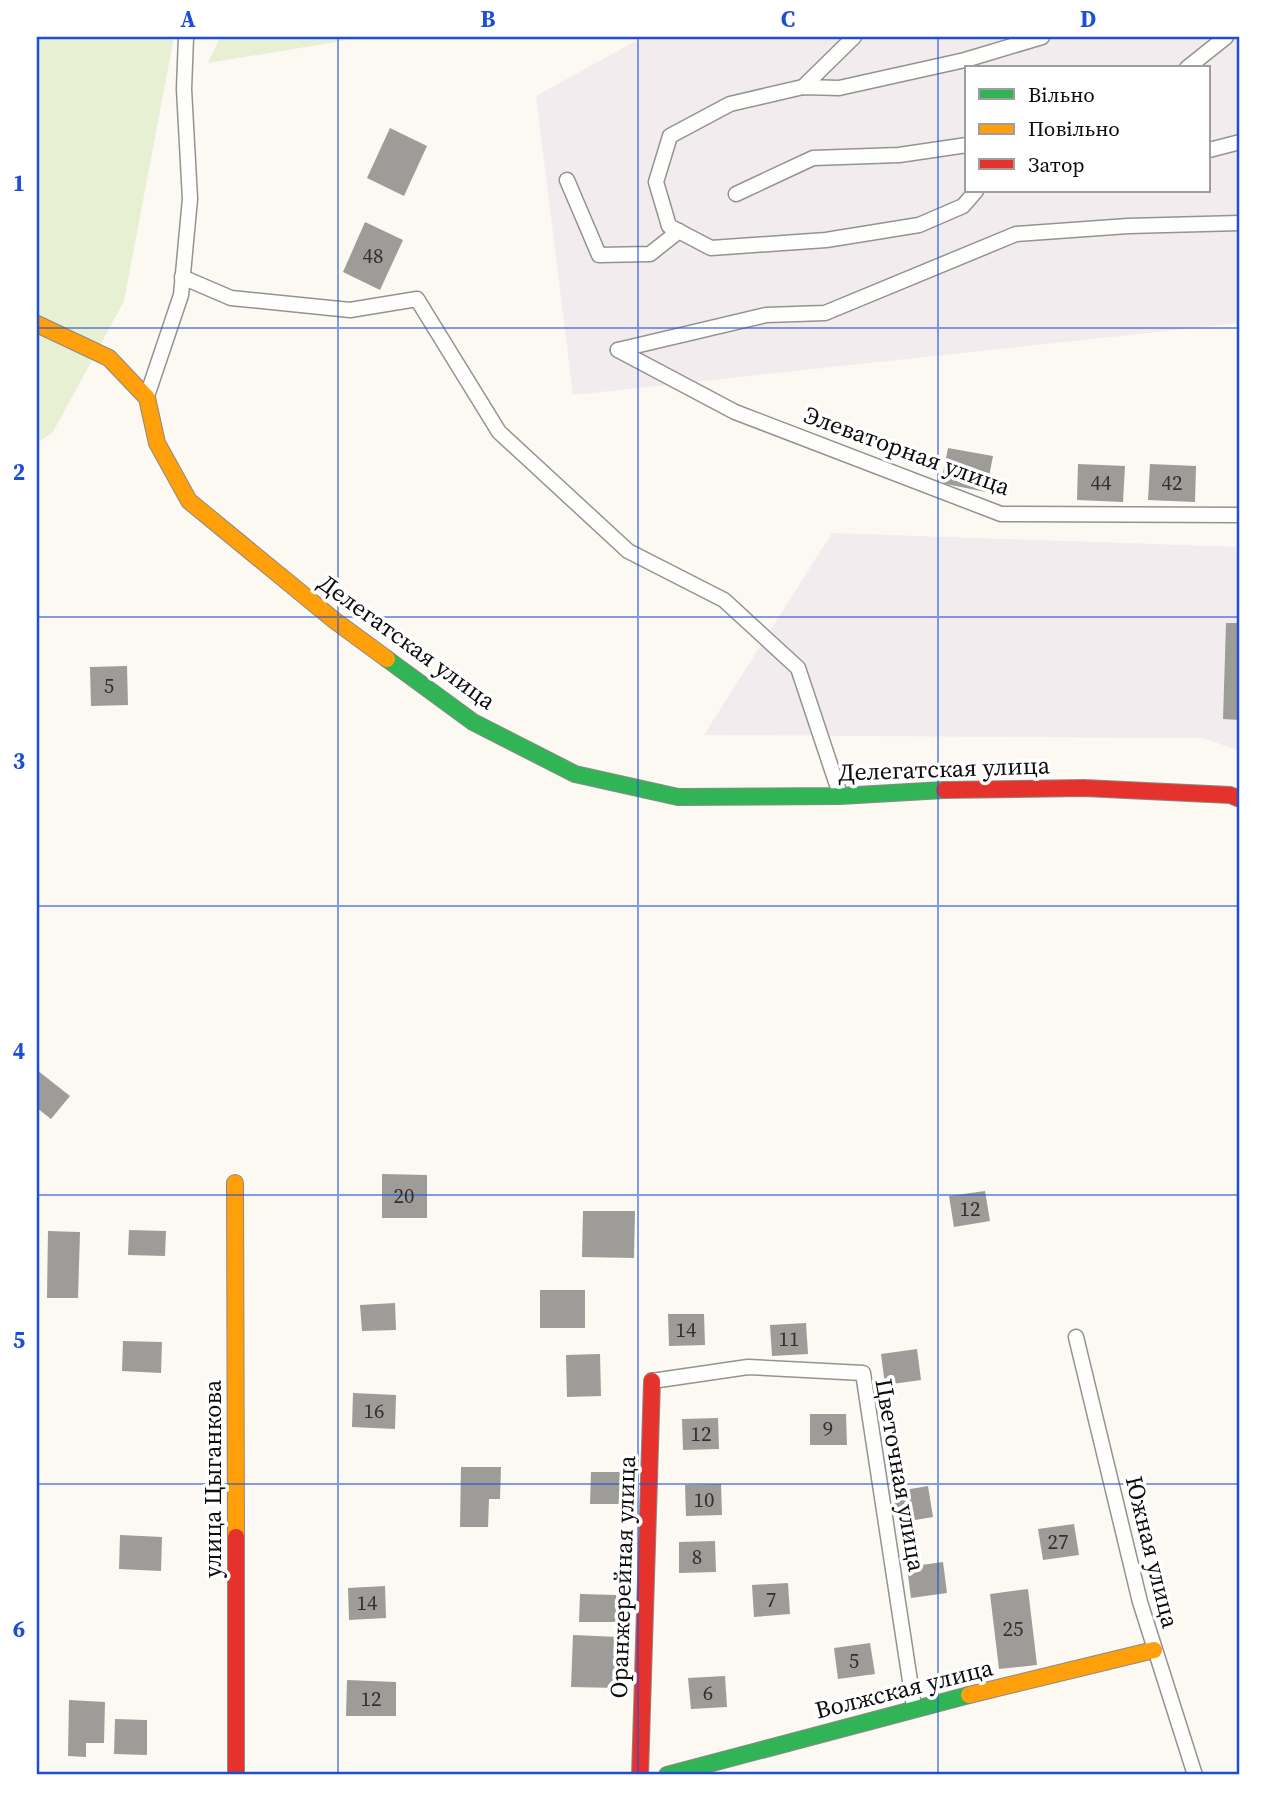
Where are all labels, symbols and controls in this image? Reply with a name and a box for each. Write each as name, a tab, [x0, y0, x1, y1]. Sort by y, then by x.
text: A	[180, 3, 196, 35]
text: B	[481, 3, 496, 35]
text: C	[781, 3, 795, 35]
text: D	[1080, 3, 1096, 35]
legend	[965, 66, 1210, 192]
text: Вільно	[1028, 80, 1095, 109]
text: Повільно	[1028, 114, 1120, 143]
text: Затор	[1028, 150, 1084, 179]
text: 1	[13, 167, 25, 199]
house number: 48	[363, 241, 384, 270]
street label: Элеваторная улица	[800, 398, 1015, 503]
text: 2	[13, 456, 25, 488]
house number: 44	[1091, 468, 1112, 497]
house number: 42	[1162, 468, 1183, 497]
street label: Делегатская улица	[312, 566, 503, 718]
house number: 5	[104, 671, 114, 700]
text: 3	[13, 745, 25, 777]
street label: Делегатская улица	[838, 748, 1051, 789]
text: 4	[13, 1035, 25, 1067]
house number: 20	[394, 1181, 415, 1210]
house number: 12	[960, 1194, 981, 1223]
house number: 14	[676, 1315, 697, 1344]
text: 5	[13, 1324, 25, 1356]
house number: 11	[779, 1324, 800, 1353]
street label: Цветочная улица	[867, 1376, 934, 1575]
street label: улица Цыганкова	[196, 1379, 229, 1578]
house number: 16	[364, 1396, 385, 1425]
house number: 9	[823, 1414, 833, 1443]
house number: 12	[691, 1419, 712, 1448]
street label: Оранжерейная улица	[602, 1454, 643, 1699]
street label: Южная улица	[1118, 1472, 1187, 1632]
house number: 10	[694, 1485, 715, 1514]
house number: 27	[1048, 1527, 1069, 1556]
house number: 8	[692, 1542, 702, 1571]
house number: 7	[766, 1585, 776, 1614]
house number: 14	[357, 1588, 378, 1617]
text: 6	[13, 1613, 25, 1645]
house number: 25	[1003, 1614, 1024, 1643]
house number: 5	[849, 1646, 859, 1675]
street label: Волжская улица	[812, 1650, 997, 1727]
house number: 6	[703, 1678, 713, 1707]
house number: 12	[361, 1684, 382, 1713]

